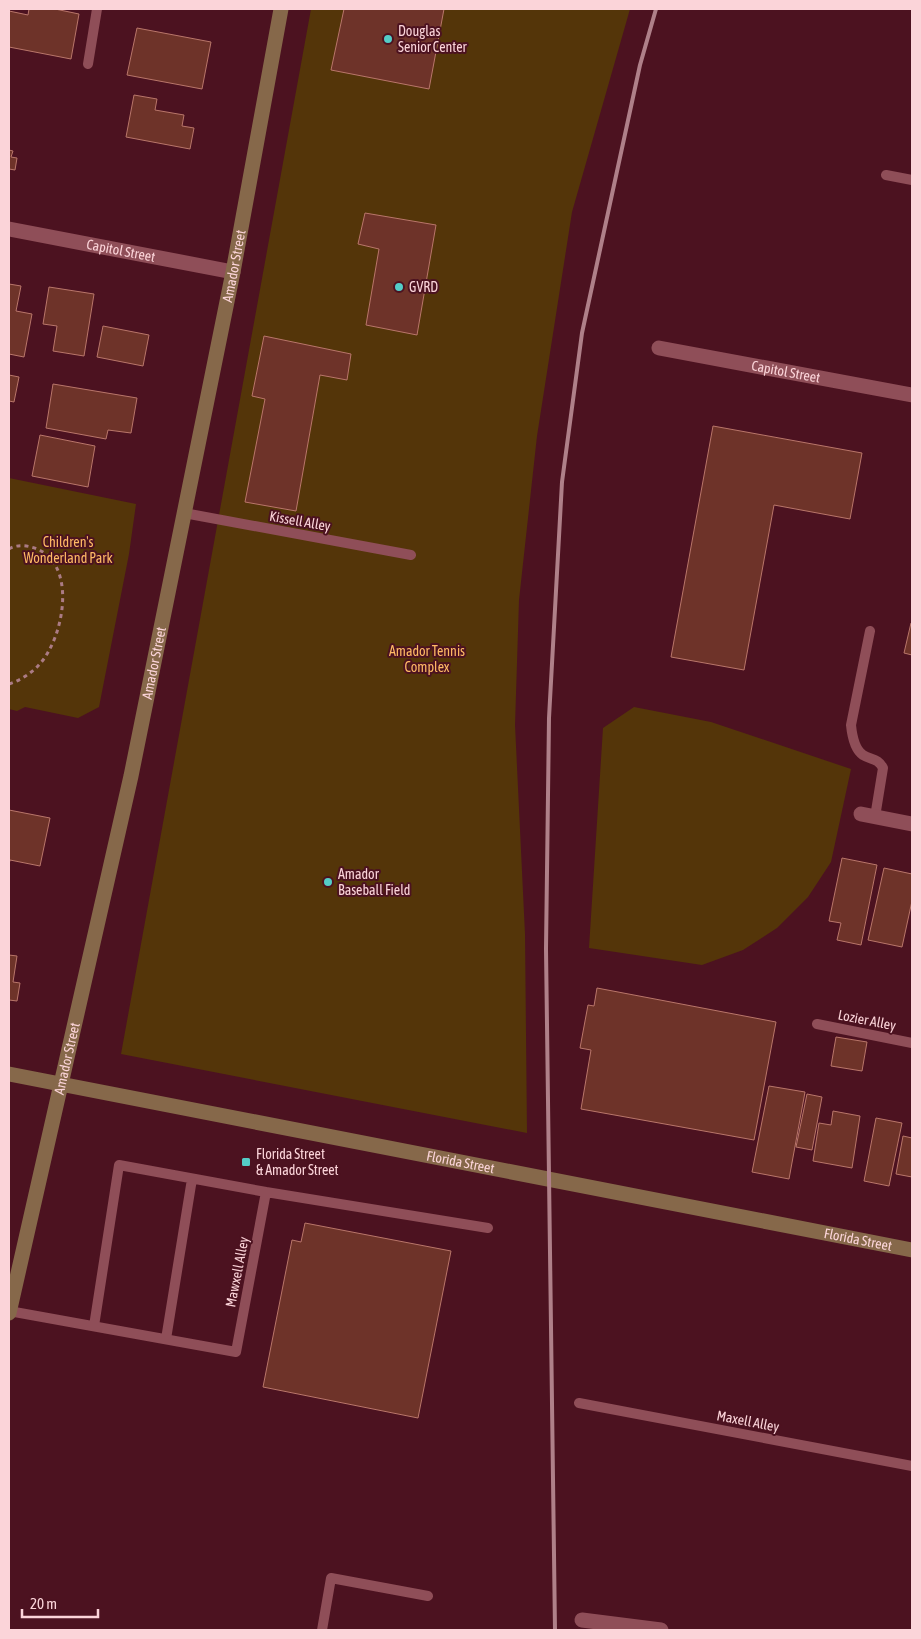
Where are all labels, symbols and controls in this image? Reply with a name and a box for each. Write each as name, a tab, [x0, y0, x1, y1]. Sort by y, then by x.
place label: Douglas Senior Center	[398, 23, 468, 55]
marker: Douglas Senior Center	[382, 33, 394, 45]
street label: Amador Street	[219, 228, 249, 304]
street label: Capitol Street	[85, 236, 157, 265]
place label: GVRD	[409, 279, 438, 295]
marker: GVRD	[393, 281, 405, 293]
street label: Capitol Street	[750, 357, 822, 386]
street label: Kissell Alley	[268, 508, 332, 534]
park label: Children's Wonderland Park	[23, 534, 113, 566]
street label: Amador Street	[139, 625, 169, 701]
park label: Amador Tennis Complex	[389, 643, 465, 675]
place label: Amador Baseball Field	[338, 866, 410, 898]
marker: Amador Baseball Field	[322, 876, 334, 888]
street label: Lozier Alley	[837, 1007, 898, 1033]
street label: Amador Street	[51, 1021, 83, 1096]
place label: Florida Street & Amador Street	[256, 1146, 339, 1178]
street label: Florida Street	[425, 1148, 496, 1176]
marker: Florida Street & Amador Street	[240, 1156, 252, 1168]
street label: Florida Street	[823, 1225, 893, 1254]
street label: Mawxell Alley	[222, 1235, 252, 1309]
street label: Maxell Alley	[715, 1407, 781, 1435]
scale bar	[22, 1586, 99, 1618]
text: 20 m	[30, 1595, 57, 1612]

